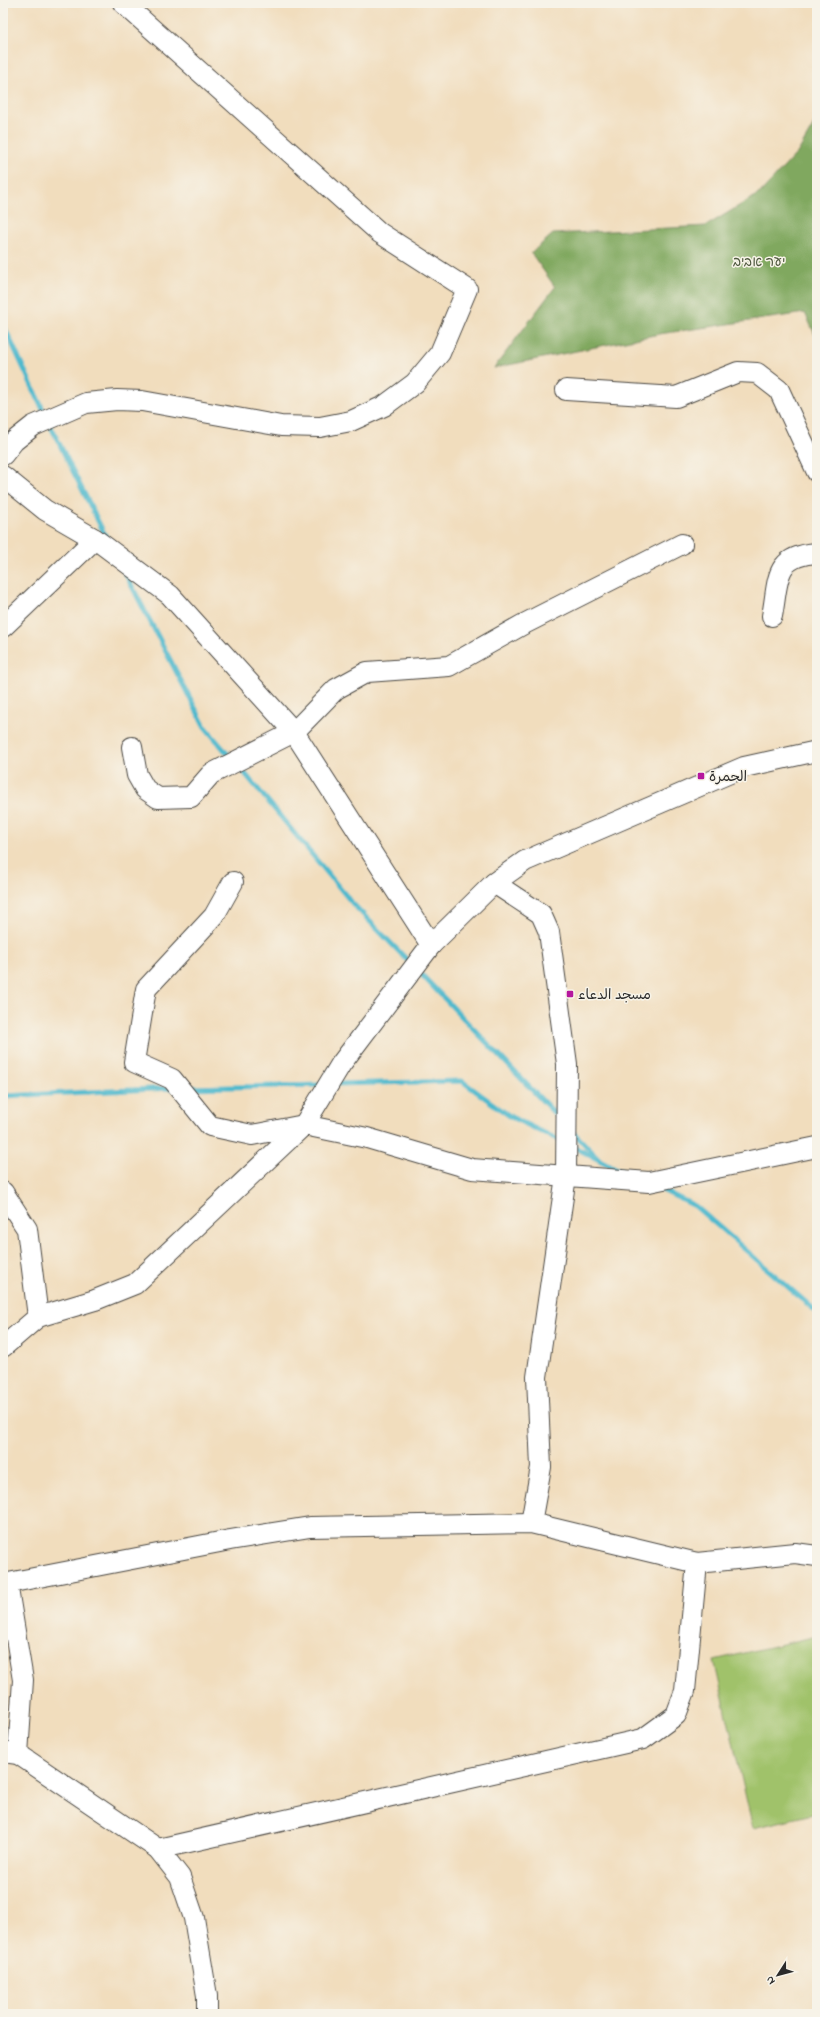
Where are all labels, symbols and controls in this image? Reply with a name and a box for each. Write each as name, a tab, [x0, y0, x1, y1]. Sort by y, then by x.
park label: יער אביב	[733, 252, 785, 273]
place label: الحمرة	[709, 767, 747, 788]
marker: الحمرة	[696, 771, 706, 781]
place label: مسجد الدعاء	[578, 985, 651, 1006]
marker: مسجد الدعاء	[565, 989, 575, 999]
north arrow	[758, 1955, 798, 1995]
text: N	[762, 1973, 779, 1988]

